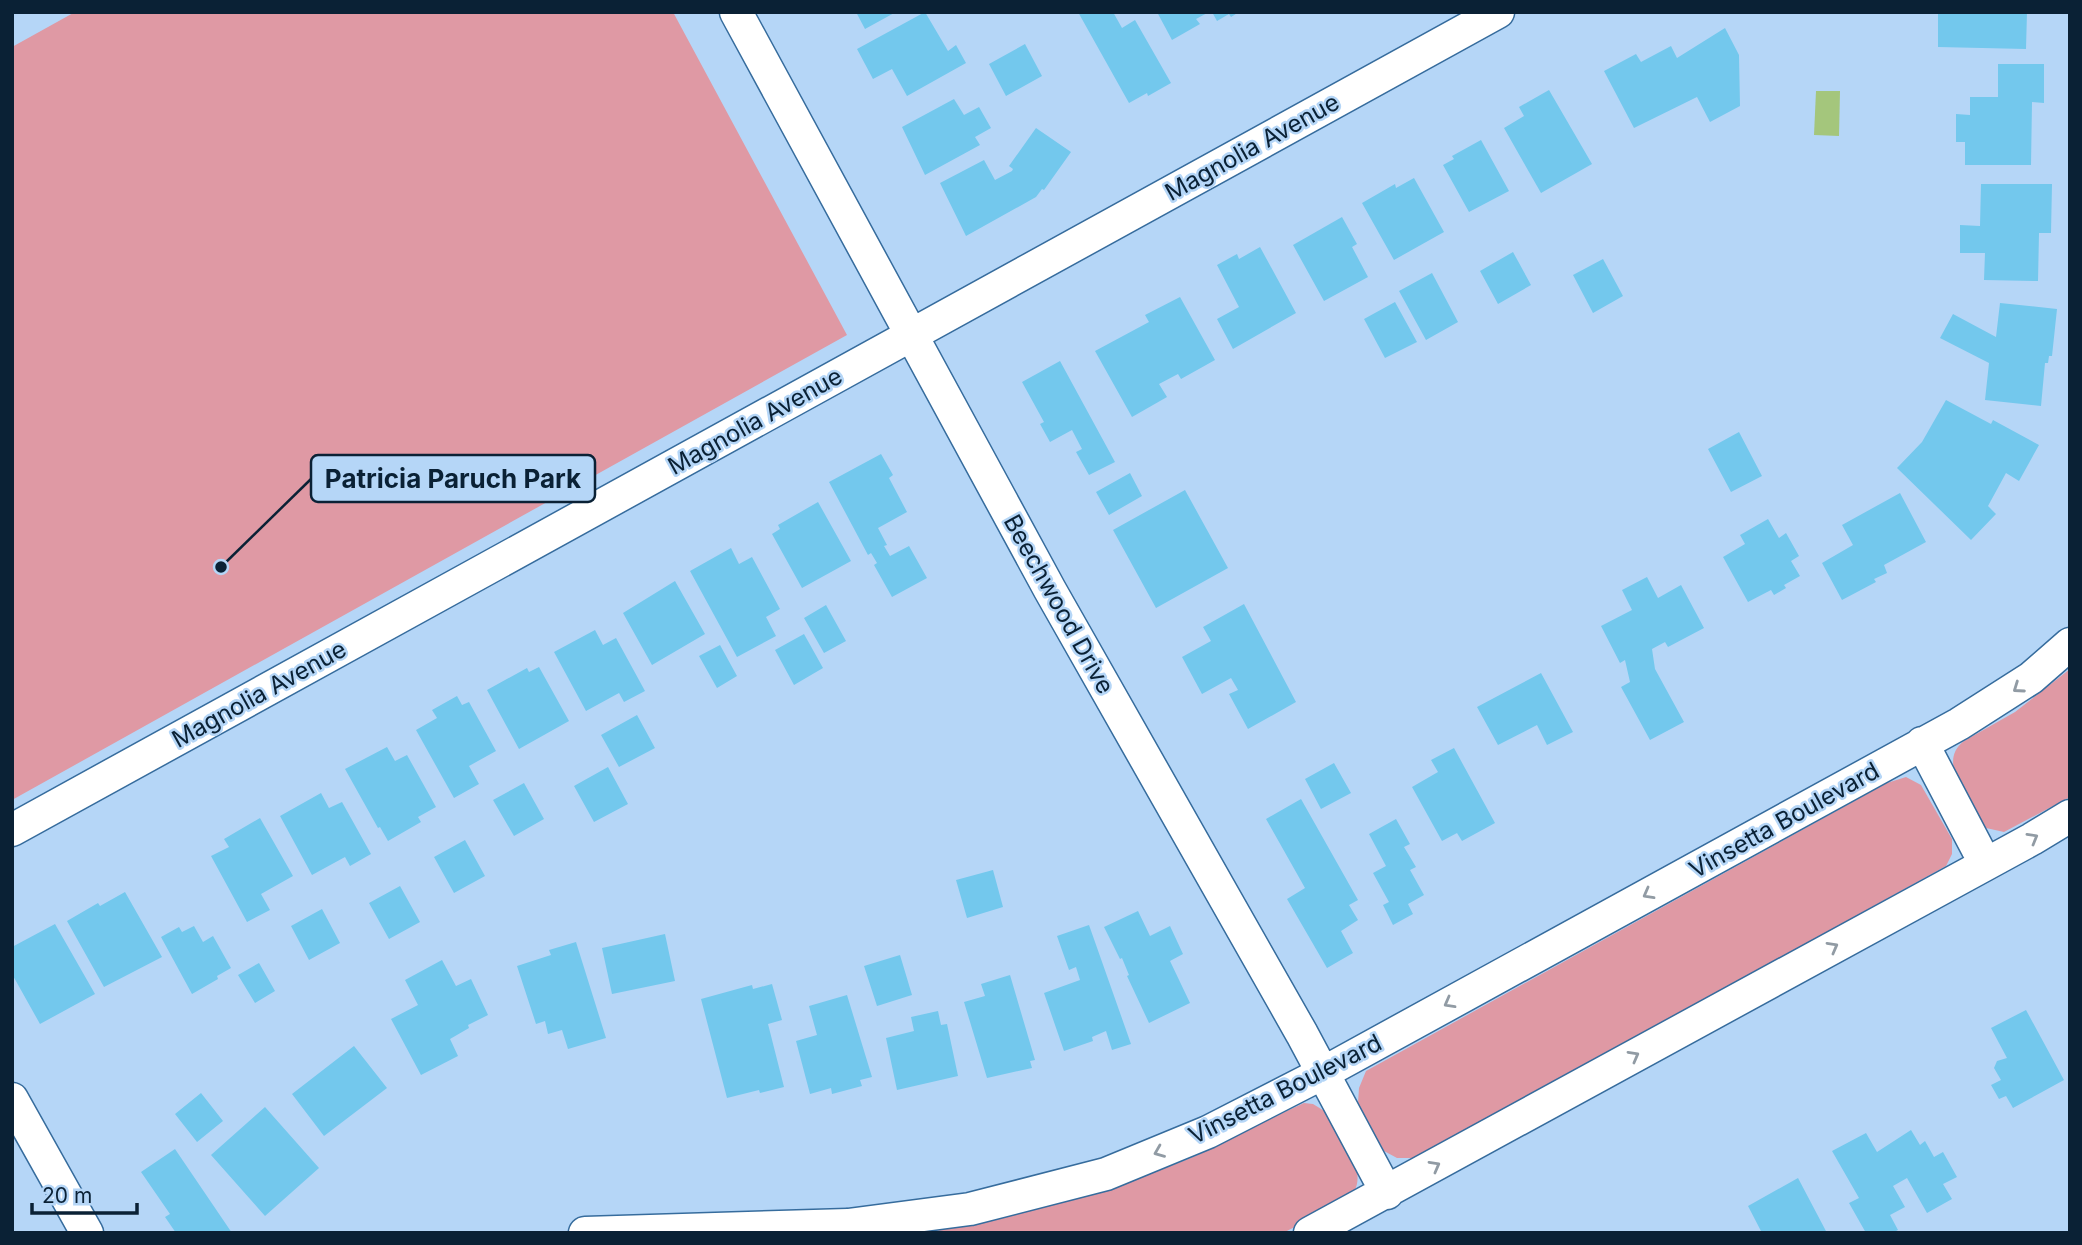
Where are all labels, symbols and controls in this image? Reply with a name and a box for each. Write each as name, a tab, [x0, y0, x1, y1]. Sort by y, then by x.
street label: Magnolia Avenue	[1160, 87, 1344, 207]
street label: Magnolia Avenue	[663, 361, 847, 481]
callout: Patricia Paruch Park	[311, 455, 595, 502]
text: Patricia Paruch Park	[325, 463, 581, 494]
street label: Beechwood Drive	[998, 509, 1120, 699]
street label: Magnolia Avenue	[167, 634, 351, 754]
one-way arrow	[2013, 680, 2026, 692]
street label: Vinsetta Boulevard	[1684, 756, 1884, 884]
one-way arrow	[2025, 833, 2038, 846]
one-way arrow	[1643, 886, 1655, 899]
one-way arrow	[1826, 942, 1839, 955]
one-way arrow	[1443, 995, 1456, 1009]
street label: Vinsetta Boulevard	[1184, 1028, 1386, 1150]
one-way arrow	[1627, 1051, 1639, 1065]
one-way arrow	[1154, 1144, 1167, 1158]
one-way arrow	[1428, 1161, 1440, 1174]
scale bar	[32, 1172, 136, 1216]
text: 20 m	[42, 1183, 92, 1208]

